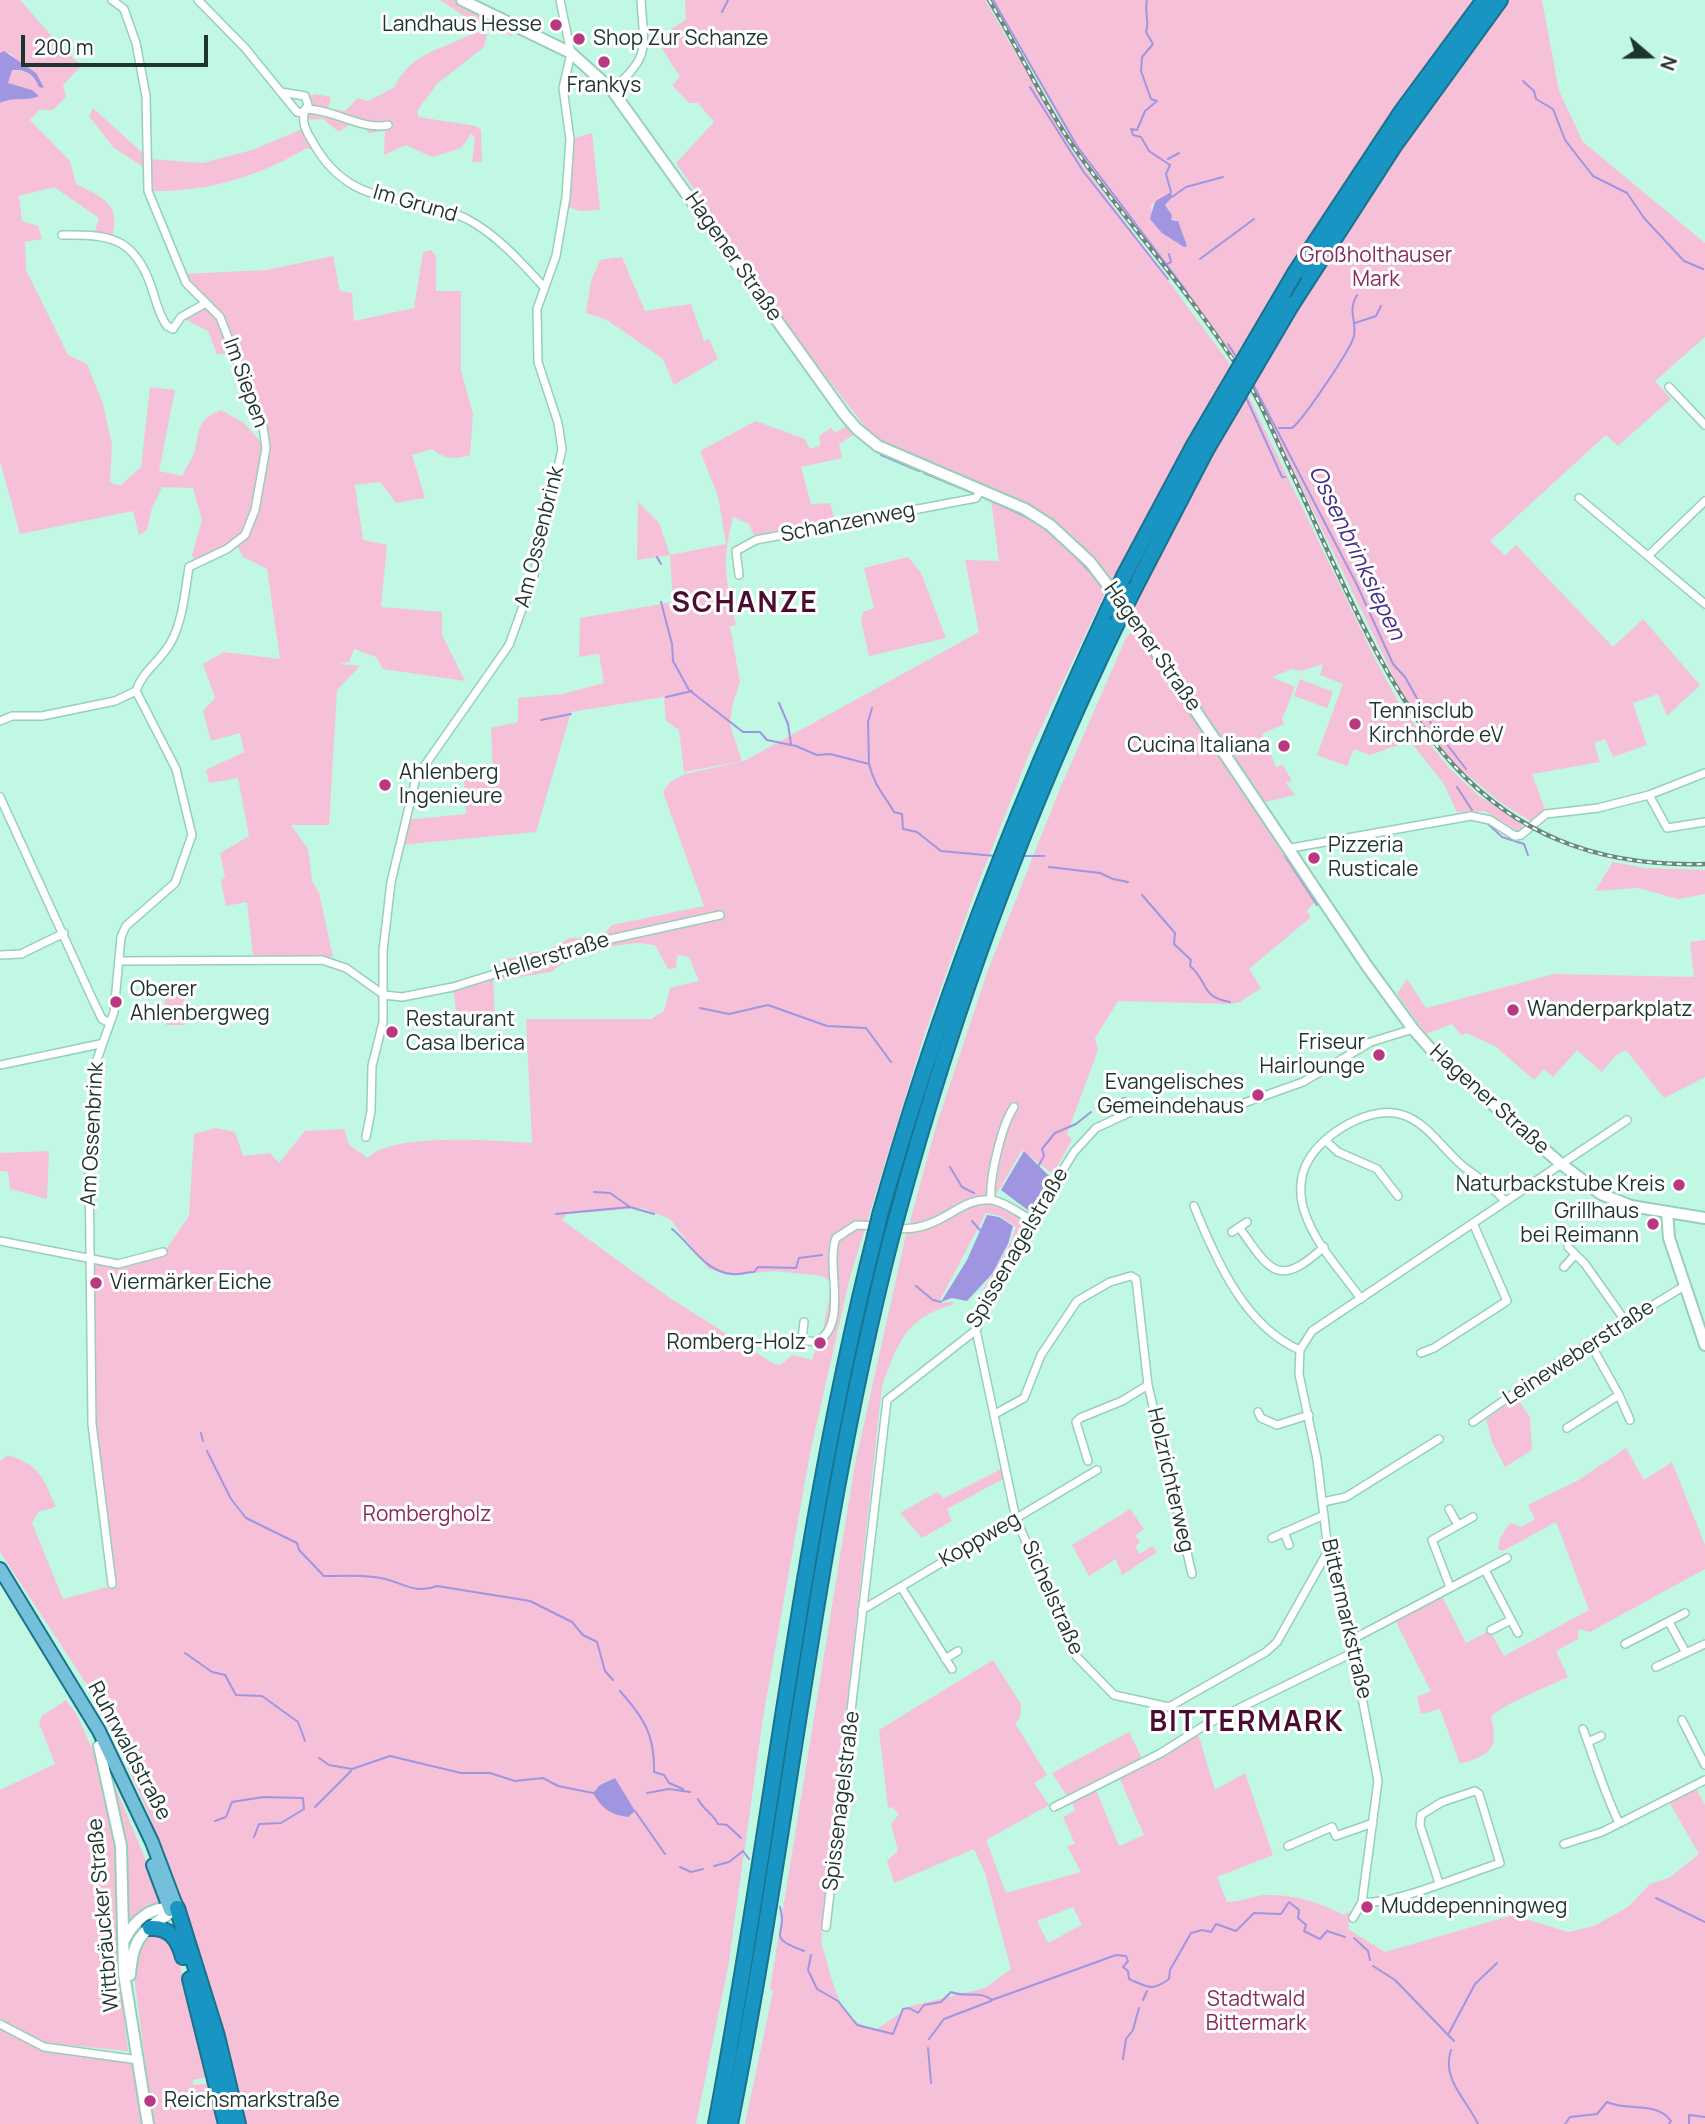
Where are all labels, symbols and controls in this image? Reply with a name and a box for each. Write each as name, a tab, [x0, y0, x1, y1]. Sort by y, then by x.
place label: Landhaus Hesse	[382, 12, 542, 38]
marker: Landhaus Hesse	[548, 17, 564, 33]
scale bar	[24, 21, 212, 65]
north arrow	[1614, 21, 1684, 91]
place label: Shop Zur Schanze	[593, 26, 768, 52]
marker: Shop Zur Schanze	[571, 31, 587, 47]
text: 200 m	[34, 33, 94, 61]
text: N	[1654, 52, 1683, 74]
marker: Frankys	[596, 54, 612, 70]
place label: Frankys	[567, 73, 641, 99]
street label: Im Grund	[370, 180, 460, 228]
street label: Hagener Straße	[679, 188, 787, 326]
park label: Großholthauser Mark	[1300, 243, 1452, 293]
street label: Im Siepen	[217, 335, 273, 431]
water label: Ossenbrinksiepen	[1302, 461, 1410, 645]
street label: Am Ossenbrink	[510, 464, 570, 610]
street label: Schanzenweg	[779, 498, 917, 548]
street label: Hagener Straße	[1098, 578, 1206, 716]
district label: SCHANZE	[672, 587, 818, 621]
place label: Tennisclub Kirchhörde eV	[1369, 699, 1503, 749]
marker: Tennisclub Kirchhörde eV	[1347, 716, 1363, 732]
place label: Cucina Italiana	[1127, 733, 1270, 759]
marker: Cucina Italiana	[1276, 738, 1292, 754]
place label: Ahlenberg Ingenieure	[399, 760, 503, 810]
marker: Ahlenberg Ingenieure	[377, 777, 393, 793]
place label: Pizzeria Rusticale	[1328, 833, 1418, 883]
marker: Pizzeria Rusticale	[1306, 850, 1322, 866]
street label: Hellerstraße	[491, 928, 613, 986]
place label: Oberer Ahlenbergweg	[130, 977, 270, 1027]
marker: Oberer Ahlenbergweg	[108, 994, 124, 1010]
place label: Wanderparkplatz	[1527, 997, 1693, 1023]
marker: Wanderparkplatz	[1505, 1002, 1521, 1018]
place label: Restaurant Casa Iberica	[406, 1007, 525, 1057]
marker: Restaurant Casa Iberica	[384, 1024, 400, 1040]
place label: Friseur Hairlounge	[1260, 1030, 1365, 1080]
street label: Hagener Straße	[1424, 1040, 1554, 1160]
marker: Friseur Hairlounge	[1371, 1047, 1387, 1063]
street label: Am Ossenbrink	[77, 1061, 109, 1207]
place label: Evangelisches Gemeindehaus	[1098, 1070, 1244, 1120]
marker: Evangelisches Gemeindehaus	[1250, 1087, 1266, 1103]
street label: Spissenagelstraße	[962, 1163, 1074, 1333]
place label: Naturbackstube Kreis	[1456, 1172, 1665, 1198]
marker: Naturbackstube Kreis	[1671, 1177, 1687, 1193]
place label: Grillhaus bei Reimann	[1520, 1199, 1639, 1249]
marker: Grillhaus bei Reimann	[1645, 1216, 1661, 1232]
place label: Viermärker Eiche	[110, 1270, 272, 1296]
marker: Viermärker Eiche	[88, 1275, 104, 1291]
street label: Leineweberstraße	[1499, 1295, 1659, 1411]
place label: Romberg-Holz	[667, 1330, 806, 1356]
marker: Romberg-Holz	[812, 1335, 828, 1351]
street label: Holzrichterweg	[1141, 1405, 1199, 1555]
park label: Rombergholz	[363, 1502, 491, 1528]
street label: Koppweg	[935, 1507, 1025, 1573]
street label: Bittermarkstraße	[1315, 1536, 1377, 1702]
street label: Sichelstraße	[1016, 1537, 1088, 1659]
street label: Ruhrwaldstraße	[82, 1677, 176, 1825]
district label: BITTERMARK	[1151, 1706, 1343, 1740]
street label: Spissenagelstraße	[818, 1710, 866, 1892]
street label: Wittbräucker Straße	[83, 1817, 125, 2013]
place label: Muddepenningweg	[1381, 1894, 1568, 1920]
marker: Muddepenningweg	[1359, 1899, 1375, 1915]
park label: Stadtwald Bittermark	[1206, 1987, 1306, 2037]
place label: Reichsmarkstraße	[164, 2088, 340, 2114]
marker: Reichsmarkstraße	[142, 2093, 158, 2109]

